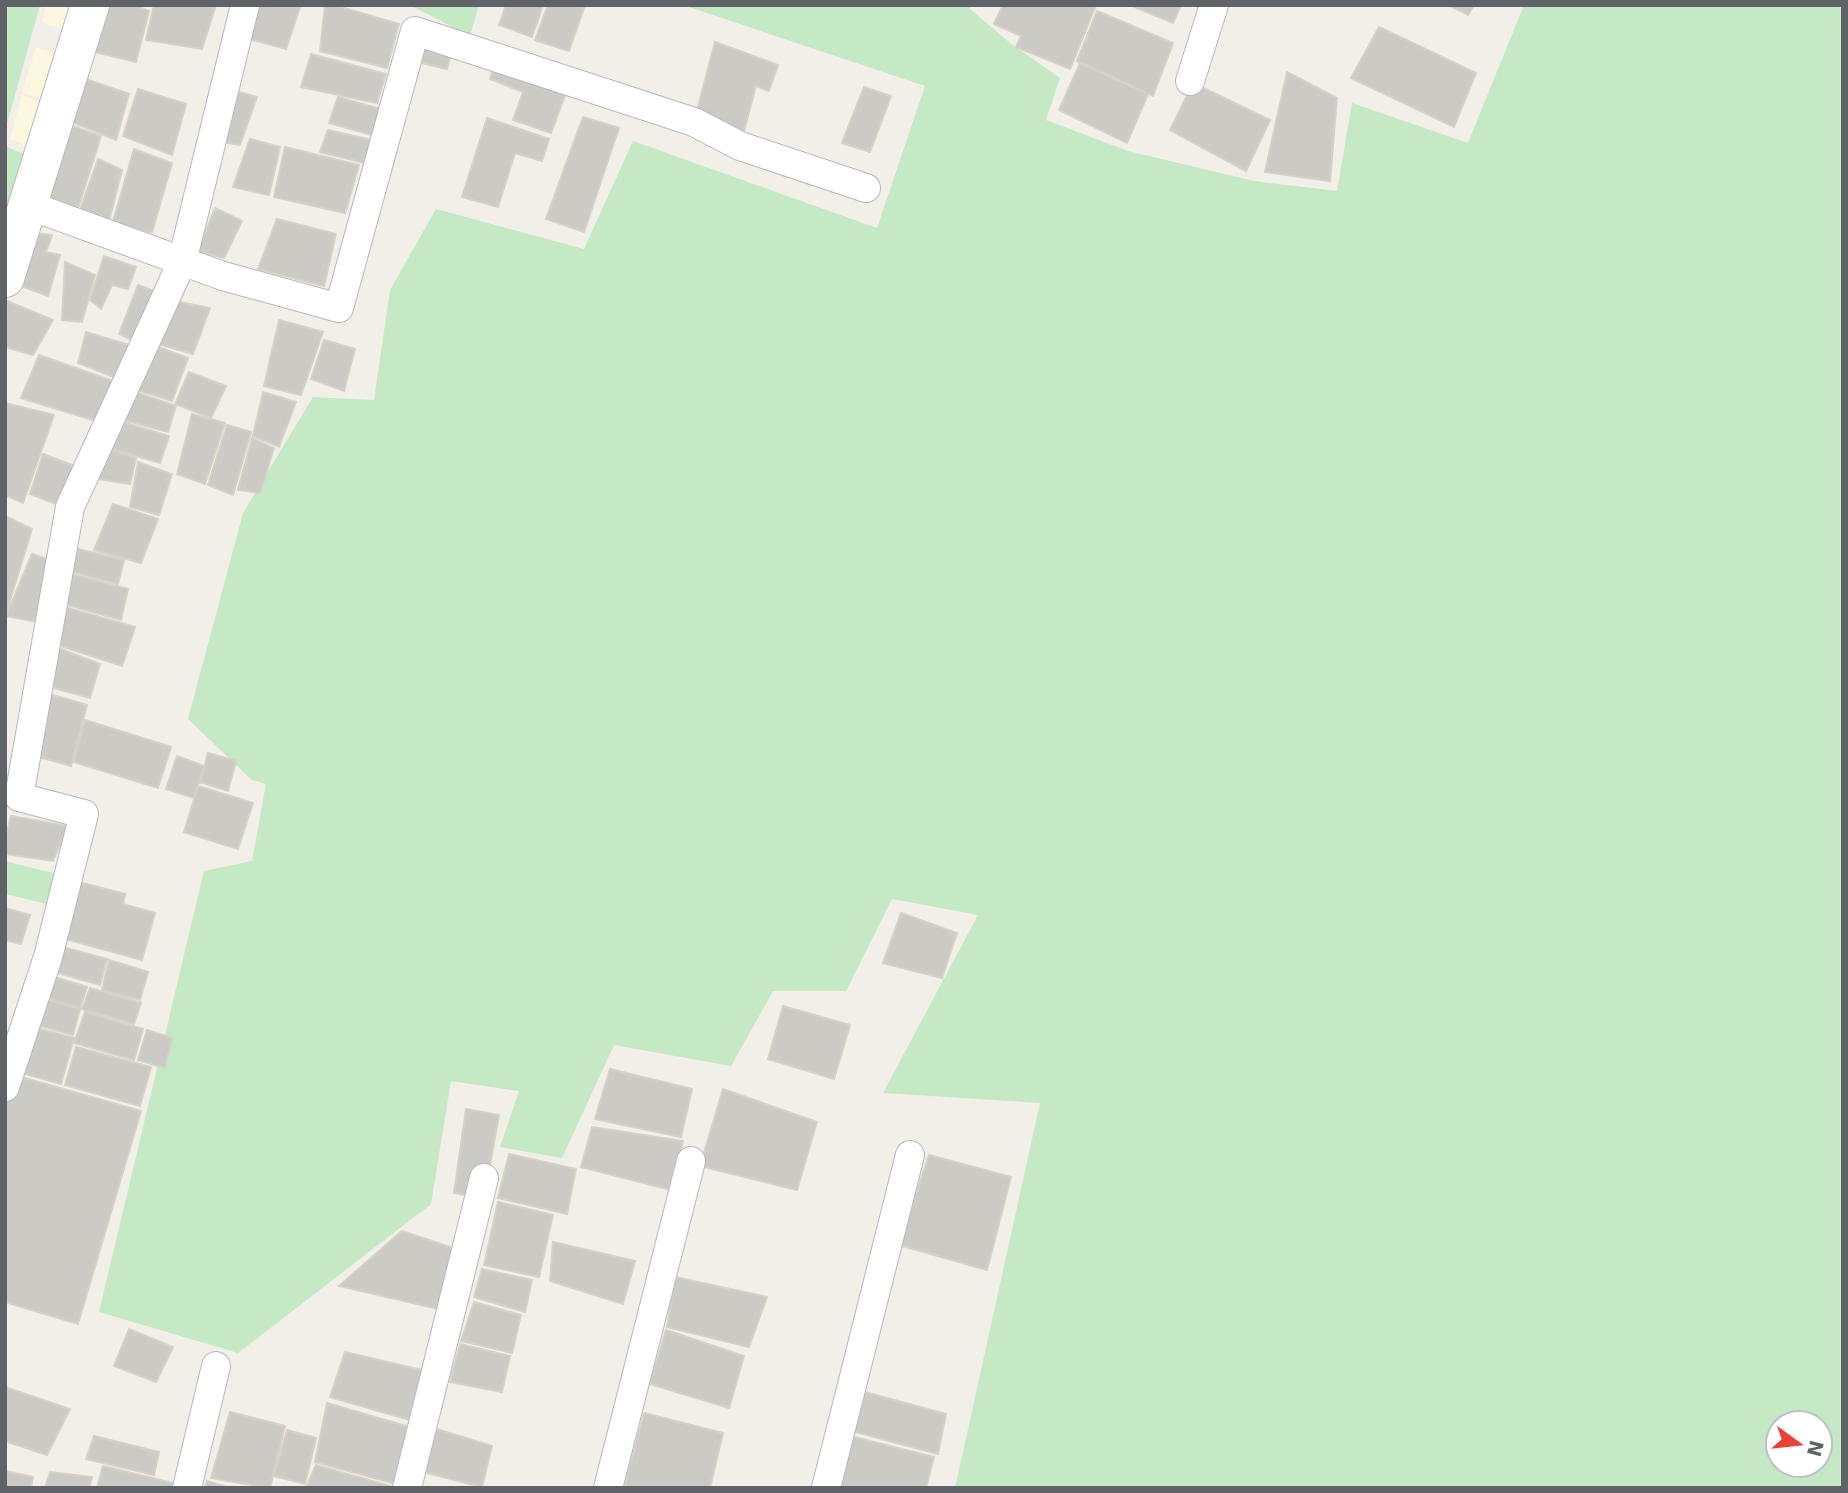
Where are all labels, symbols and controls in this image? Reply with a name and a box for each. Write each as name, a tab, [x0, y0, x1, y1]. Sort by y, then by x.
north arrow	[1764, 1409, 1834, 1479]
text: N	[1803, 1438, 1828, 1459]

